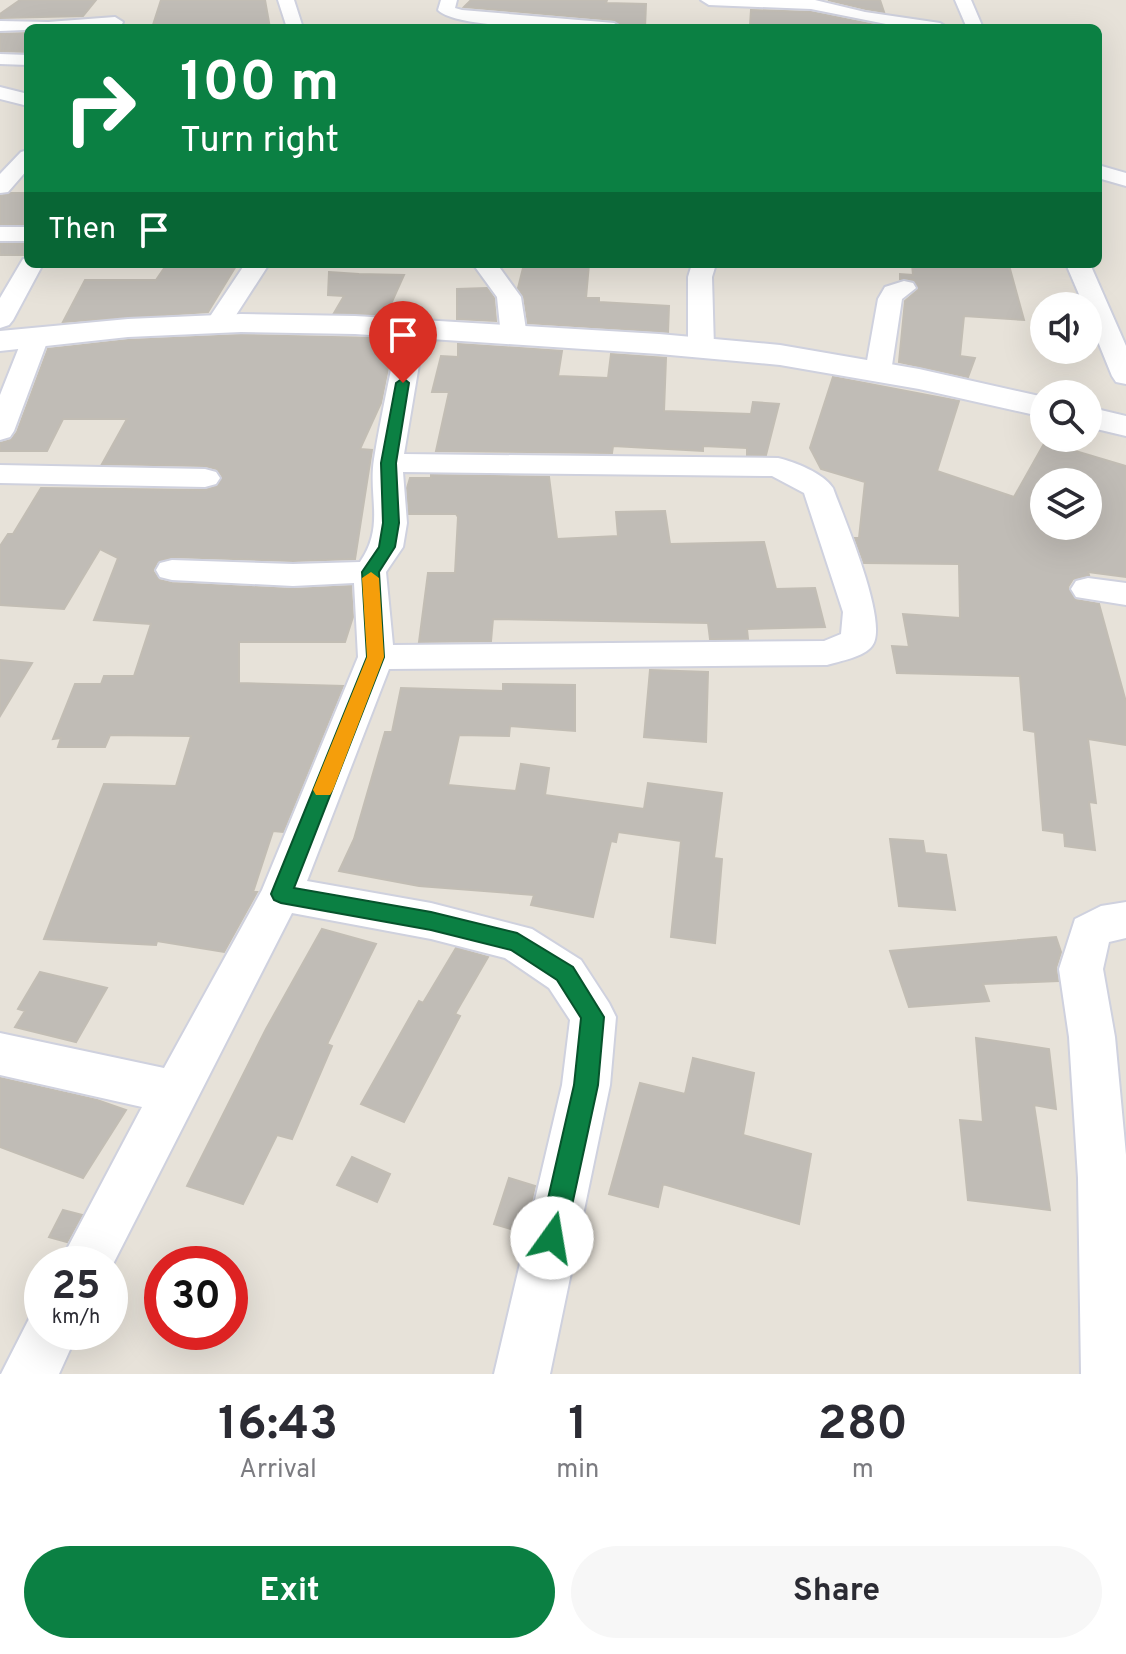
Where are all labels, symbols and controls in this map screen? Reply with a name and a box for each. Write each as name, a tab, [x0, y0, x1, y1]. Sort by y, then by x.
text: 100 m	[180, 50, 339, 120]
icon: right	[48, 56, 152, 160]
text: Turn right	[180, 119, 339, 165]
icon: arrive	[132, 208, 176, 252]
text: Then	[48, 212, 116, 249]
map controls	[1030, 292, 1102, 540]
button: sound	[1030, 292, 1102, 364]
pin	[369, 301, 437, 383]
icon: arrive	[381, 313, 425, 357]
button: search	[1030, 380, 1102, 452]
button: layers	[1030, 468, 1102, 540]
position arrow	[510, 1196, 594, 1280]
speed limit sign: 30	[144, 1246, 248, 1350]
text: 25	[52, 1263, 100, 1313]
text: km/h	[52, 1305, 100, 1331]
text: 16:43	[218, 1396, 338, 1456]
text: 1	[568, 1396, 587, 1456]
text: 280	[818, 1396, 908, 1456]
text: Arrival	[239, 1454, 317, 1487]
text: min	[556, 1454, 599, 1487]
text: m	[852, 1454, 874, 1487]
button: Exit	[24, 1546, 555, 1638]
button: Share	[571, 1546, 1102, 1638]

